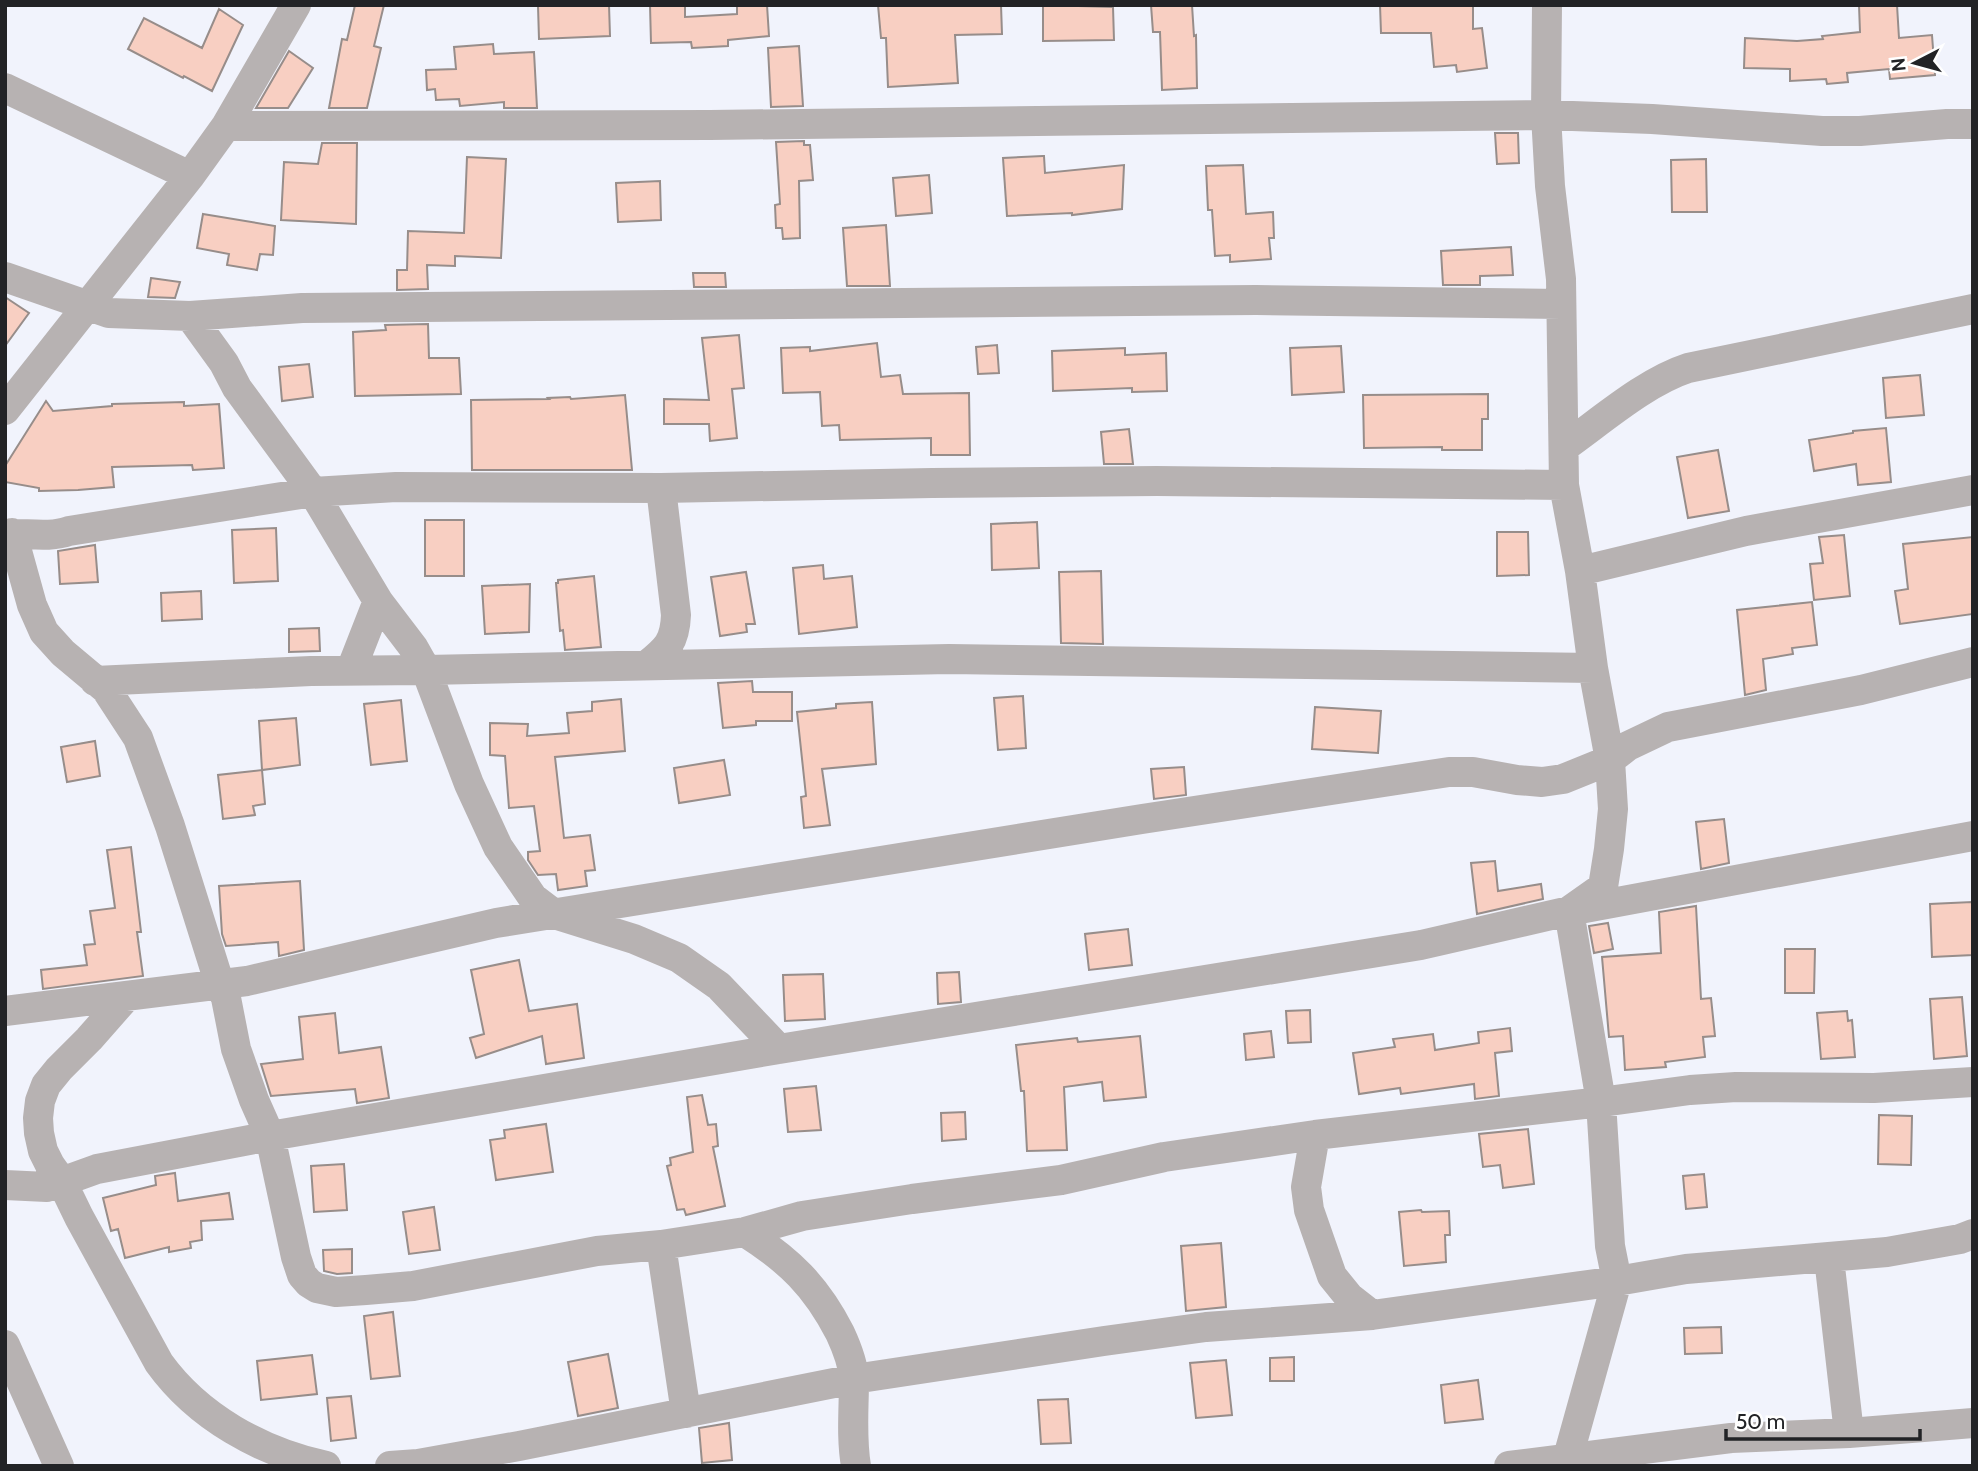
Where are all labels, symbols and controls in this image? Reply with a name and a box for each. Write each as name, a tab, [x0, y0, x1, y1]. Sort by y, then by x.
north arrow	[1880, 28, 1950, 98]
text: N	[1886, 57, 1911, 73]
scale bar	[1726, 1398, 1920, 1442]
text: 50 m	[1736, 1409, 1785, 1434]

